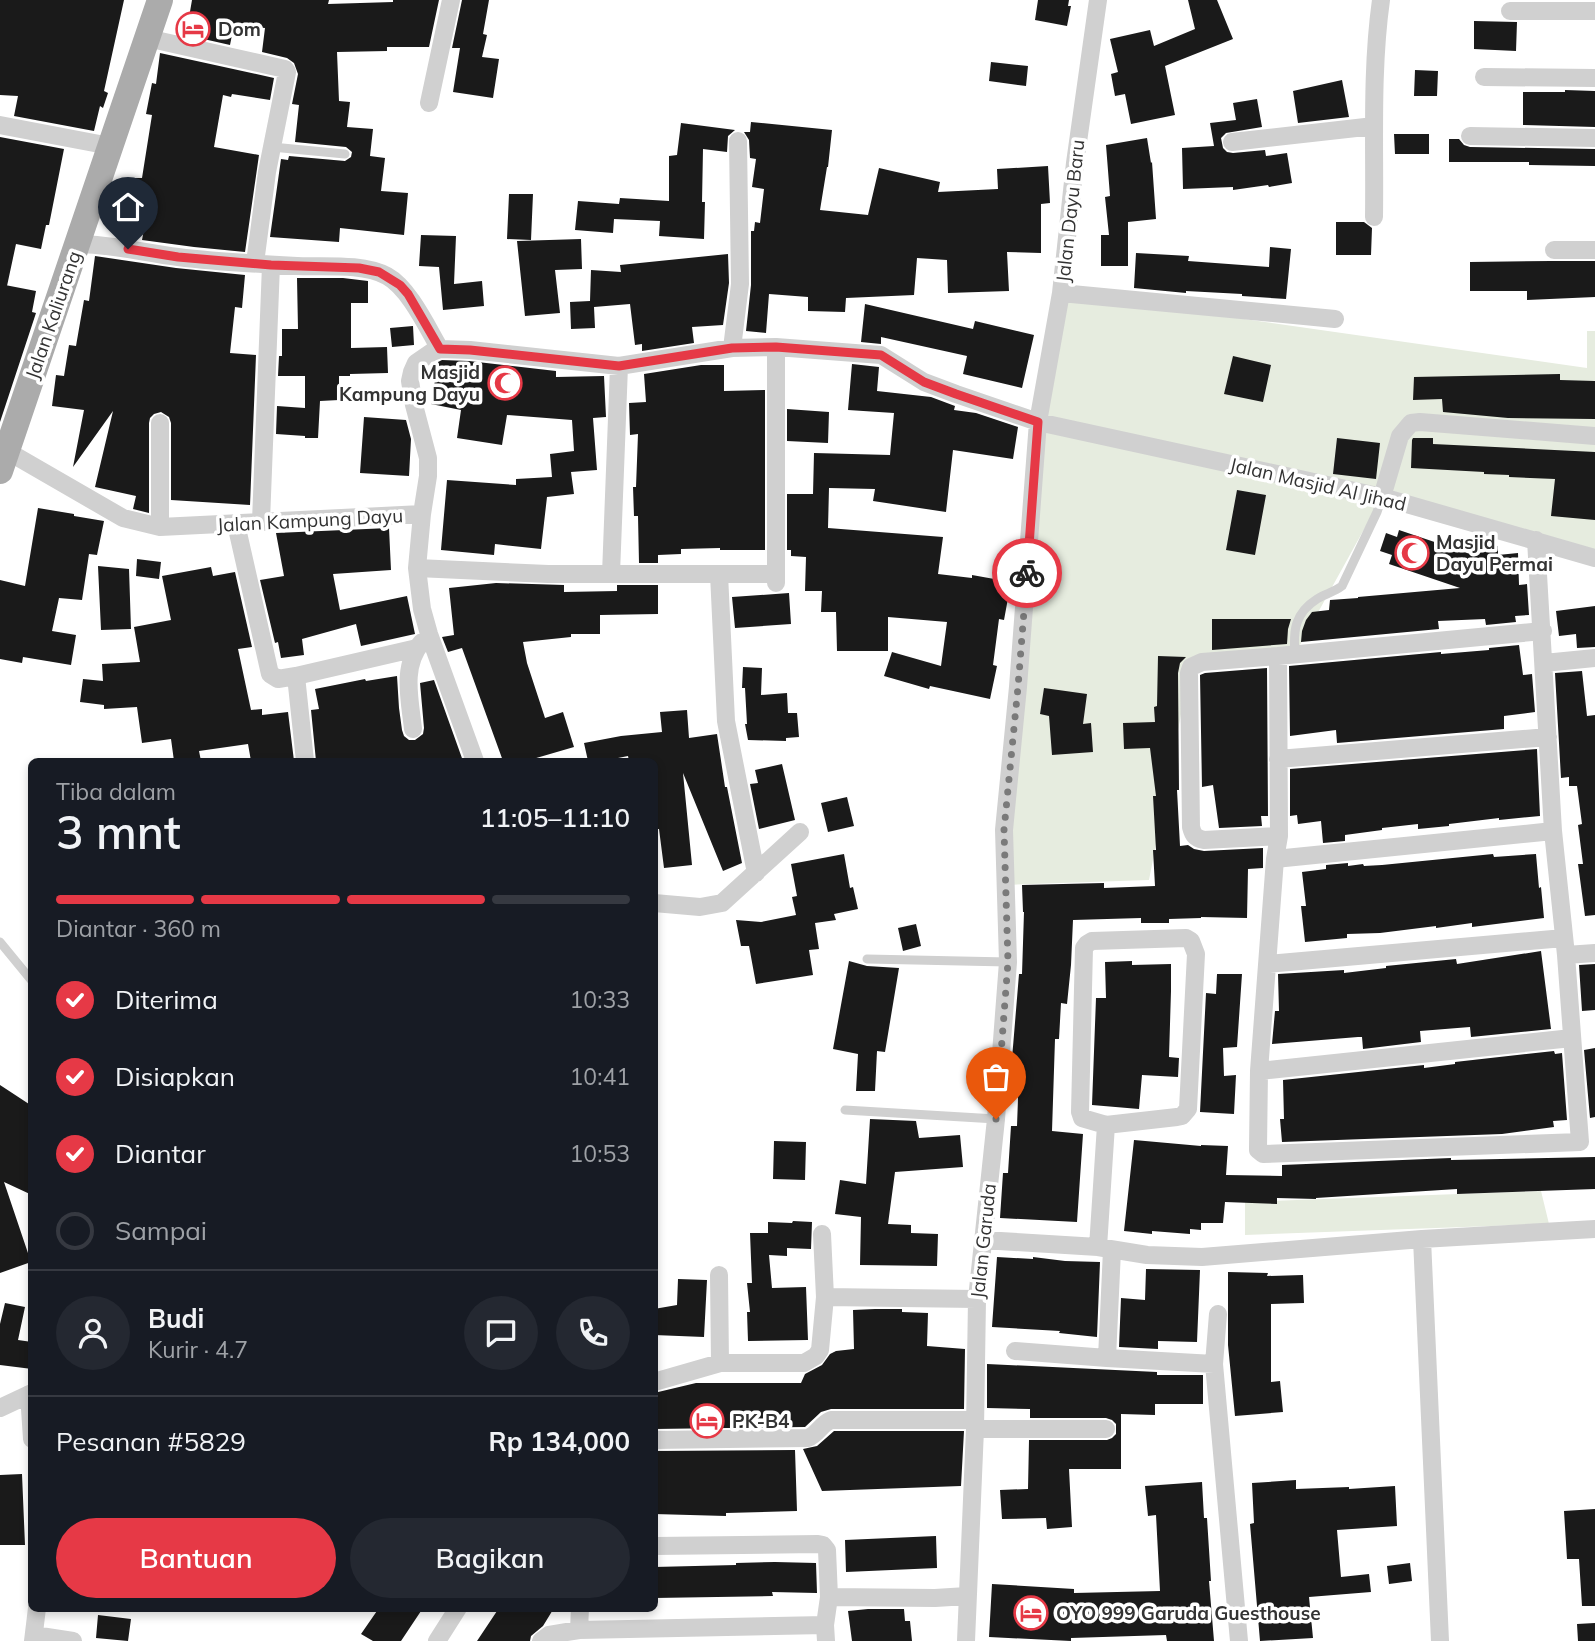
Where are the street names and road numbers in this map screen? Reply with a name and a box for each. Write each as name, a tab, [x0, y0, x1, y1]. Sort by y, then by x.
street label: Jalan Dayu Baru	[1051, 138, 1089, 284]
street label: Jalan Kaliurang	[20, 248, 86, 382]
street label: Jalan Masjid Al Jihad	[1227, 452, 1409, 516]
street label: Jalan Kampung Dayu	[216, 503, 404, 537]
street label: Jalan Garuda	[965, 1182, 1001, 1300]

